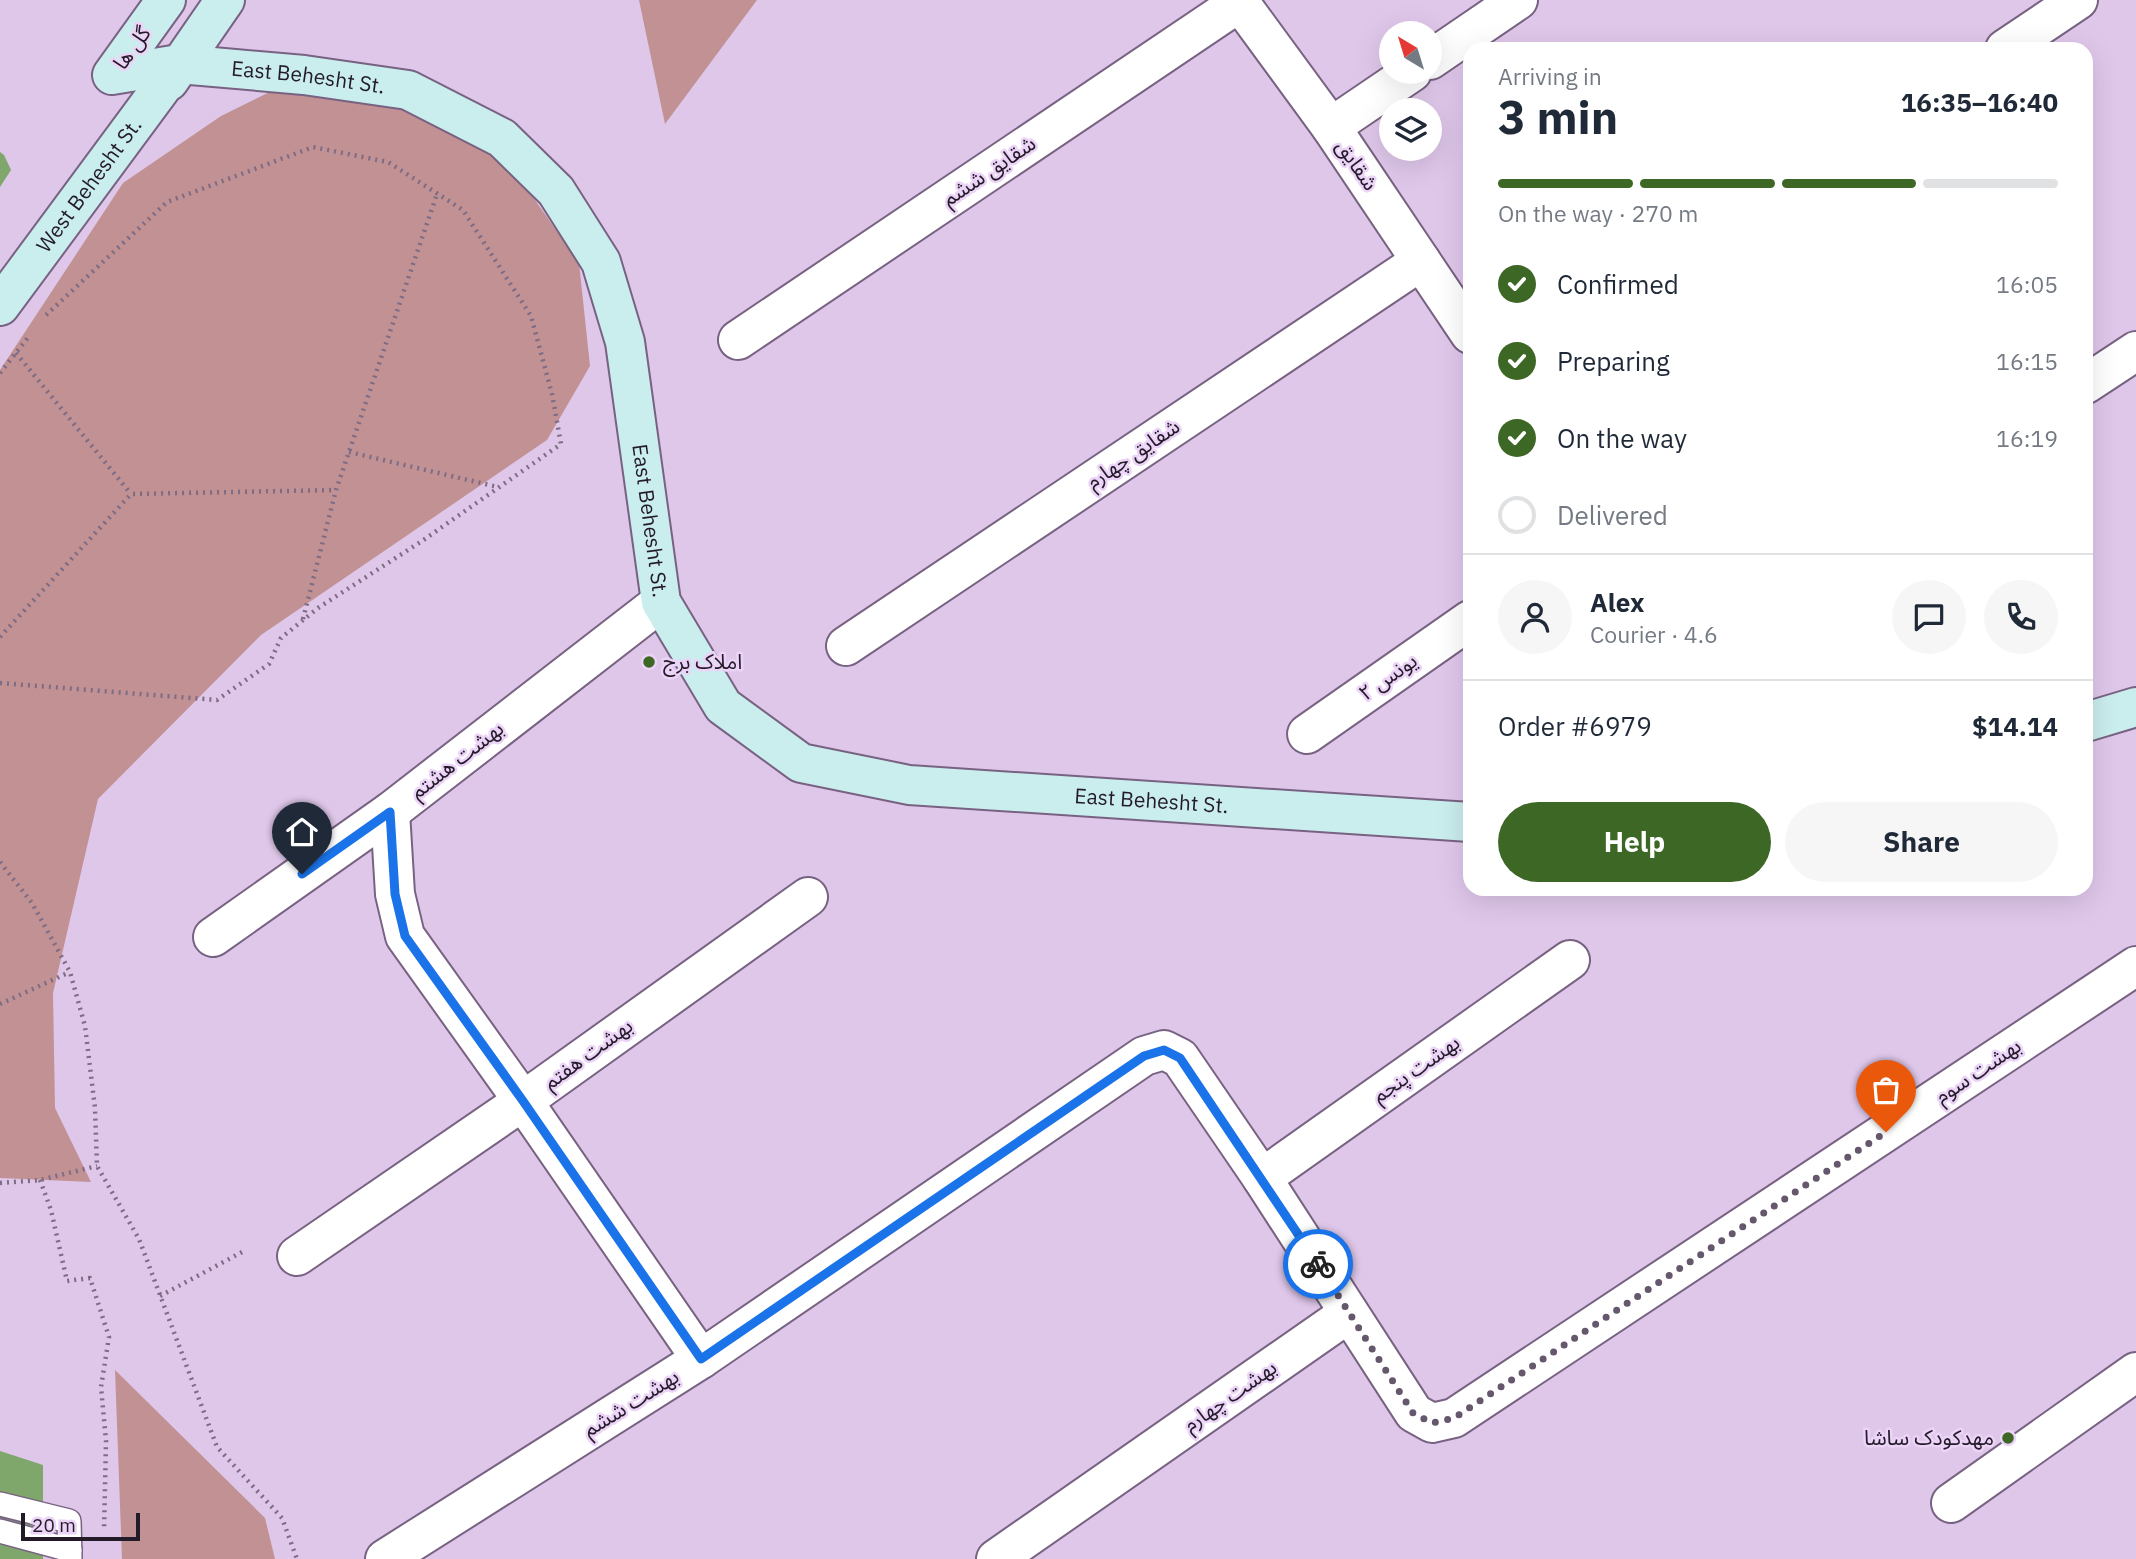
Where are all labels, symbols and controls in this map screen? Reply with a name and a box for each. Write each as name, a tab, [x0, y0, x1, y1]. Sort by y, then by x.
street label: گل ها	[106, 20, 157, 75]
north arrow	[1379, 21, 1442, 84]
map controls	[1379, 21, 1442, 161]
street label: East Behesht St.	[230, 54, 387, 99]
text: Arriving in	[1498, 61, 1602, 91]
text: 16:35–16:40	[1901, 85, 2058, 119]
text: 3 min	[1498, 87, 1618, 147]
button: layers	[1379, 98, 1442, 161]
street label: West Behesht St.	[29, 112, 147, 258]
street label: شقایق ششم	[936, 129, 1042, 213]
street label: شقایق	[1331, 133, 1385, 196]
text: On the way · 270 m	[1498, 198, 1698, 228]
icon: check	[1498, 265, 1536, 303]
text: Confirmed	[1557, 267, 1679, 301]
text: 16:05	[1996, 269, 2058, 299]
icon: check	[1498, 342, 1536, 380]
text: Preparing	[1557, 344, 1670, 378]
text: 16:15	[1996, 346, 2058, 376]
street label: شقایق چهارم	[1080, 412, 1186, 497]
icon: check	[1498, 419, 1536, 457]
text: On the way	[1557, 421, 1687, 455]
text: 16:19	[1996, 423, 2058, 453]
street label: East Behesht St.	[626, 442, 675, 599]
text: Delivered	[1557, 498, 1668, 532]
button: person	[1498, 580, 1572, 654]
button: chat	[1892, 580, 1966, 654]
button: phone	[1984, 580, 2058, 654]
text: Alex	[1590, 585, 1644, 619]
text: Courier · 4.6	[1590, 619, 1718, 649]
street label: یونس ۲	[1353, 646, 1422, 706]
place label: املاک برج	[663, 647, 742, 677]
marker: املاک برج	[641, 654, 657, 670]
text: Order #6979	[1498, 709, 1652, 743]
text: $14.14	[1972, 709, 2058, 743]
street label: بهشت هشتم	[404, 714, 510, 806]
street label: East Behesht St.	[1074, 781, 1229, 819]
pin	[272, 802, 332, 874]
button: Help	[1498, 802, 1771, 882]
button: Share	[1785, 802, 2058, 882]
icon: home	[283, 813, 321, 851]
street label: بهشت هفتم	[537, 1011, 639, 1097]
street label: بهشت پنجم	[1366, 1028, 1466, 1110]
street label: بهشت سوم	[1929, 1031, 2028, 1112]
pin	[1856, 1060, 1916, 1132]
icon: bag	[1867, 1071, 1905, 1109]
courier	[1283, 1229, 1353, 1299]
icon: bike	[1299, 1245, 1337, 1283]
street label: بهشت چهارم	[1177, 1353, 1284, 1440]
street label: بهشت ششم	[577, 1362, 685, 1444]
place label: مهدکودک ساشا	[1864, 1423, 1994, 1451]
marker: مهدکودک ساشا	[2000, 1430, 2016, 1446]
scale bar	[21, 1510, 140, 1542]
text: 20 m	[32, 1513, 76, 1537]

